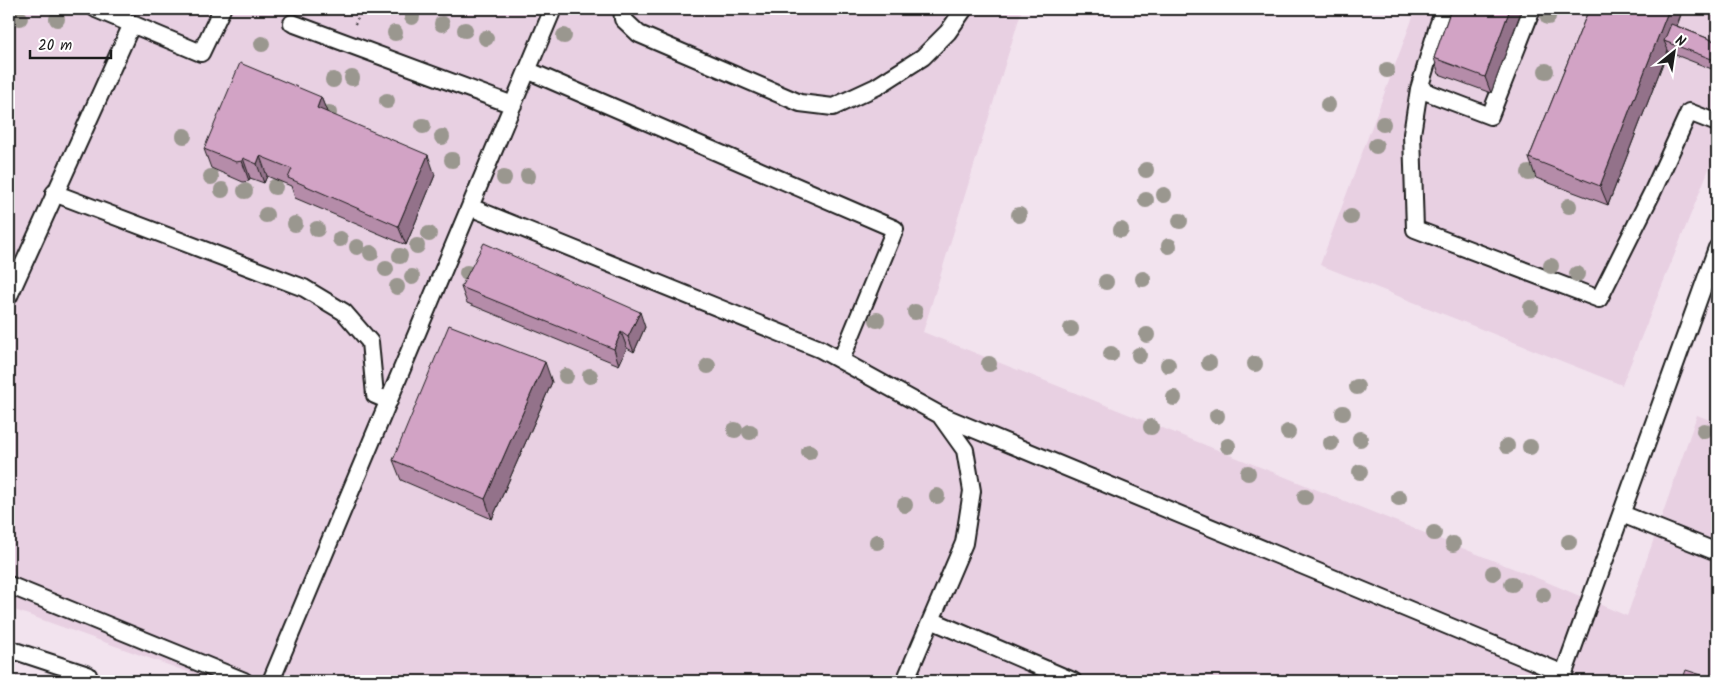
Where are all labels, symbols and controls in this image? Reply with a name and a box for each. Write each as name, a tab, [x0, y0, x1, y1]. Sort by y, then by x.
scale bar	[30, 28, 111, 60]
north arrow	[1648, 28, 1698, 78]
text: N	[1671, 30, 1689, 53]
text: 20 m	[38, 34, 72, 58]

